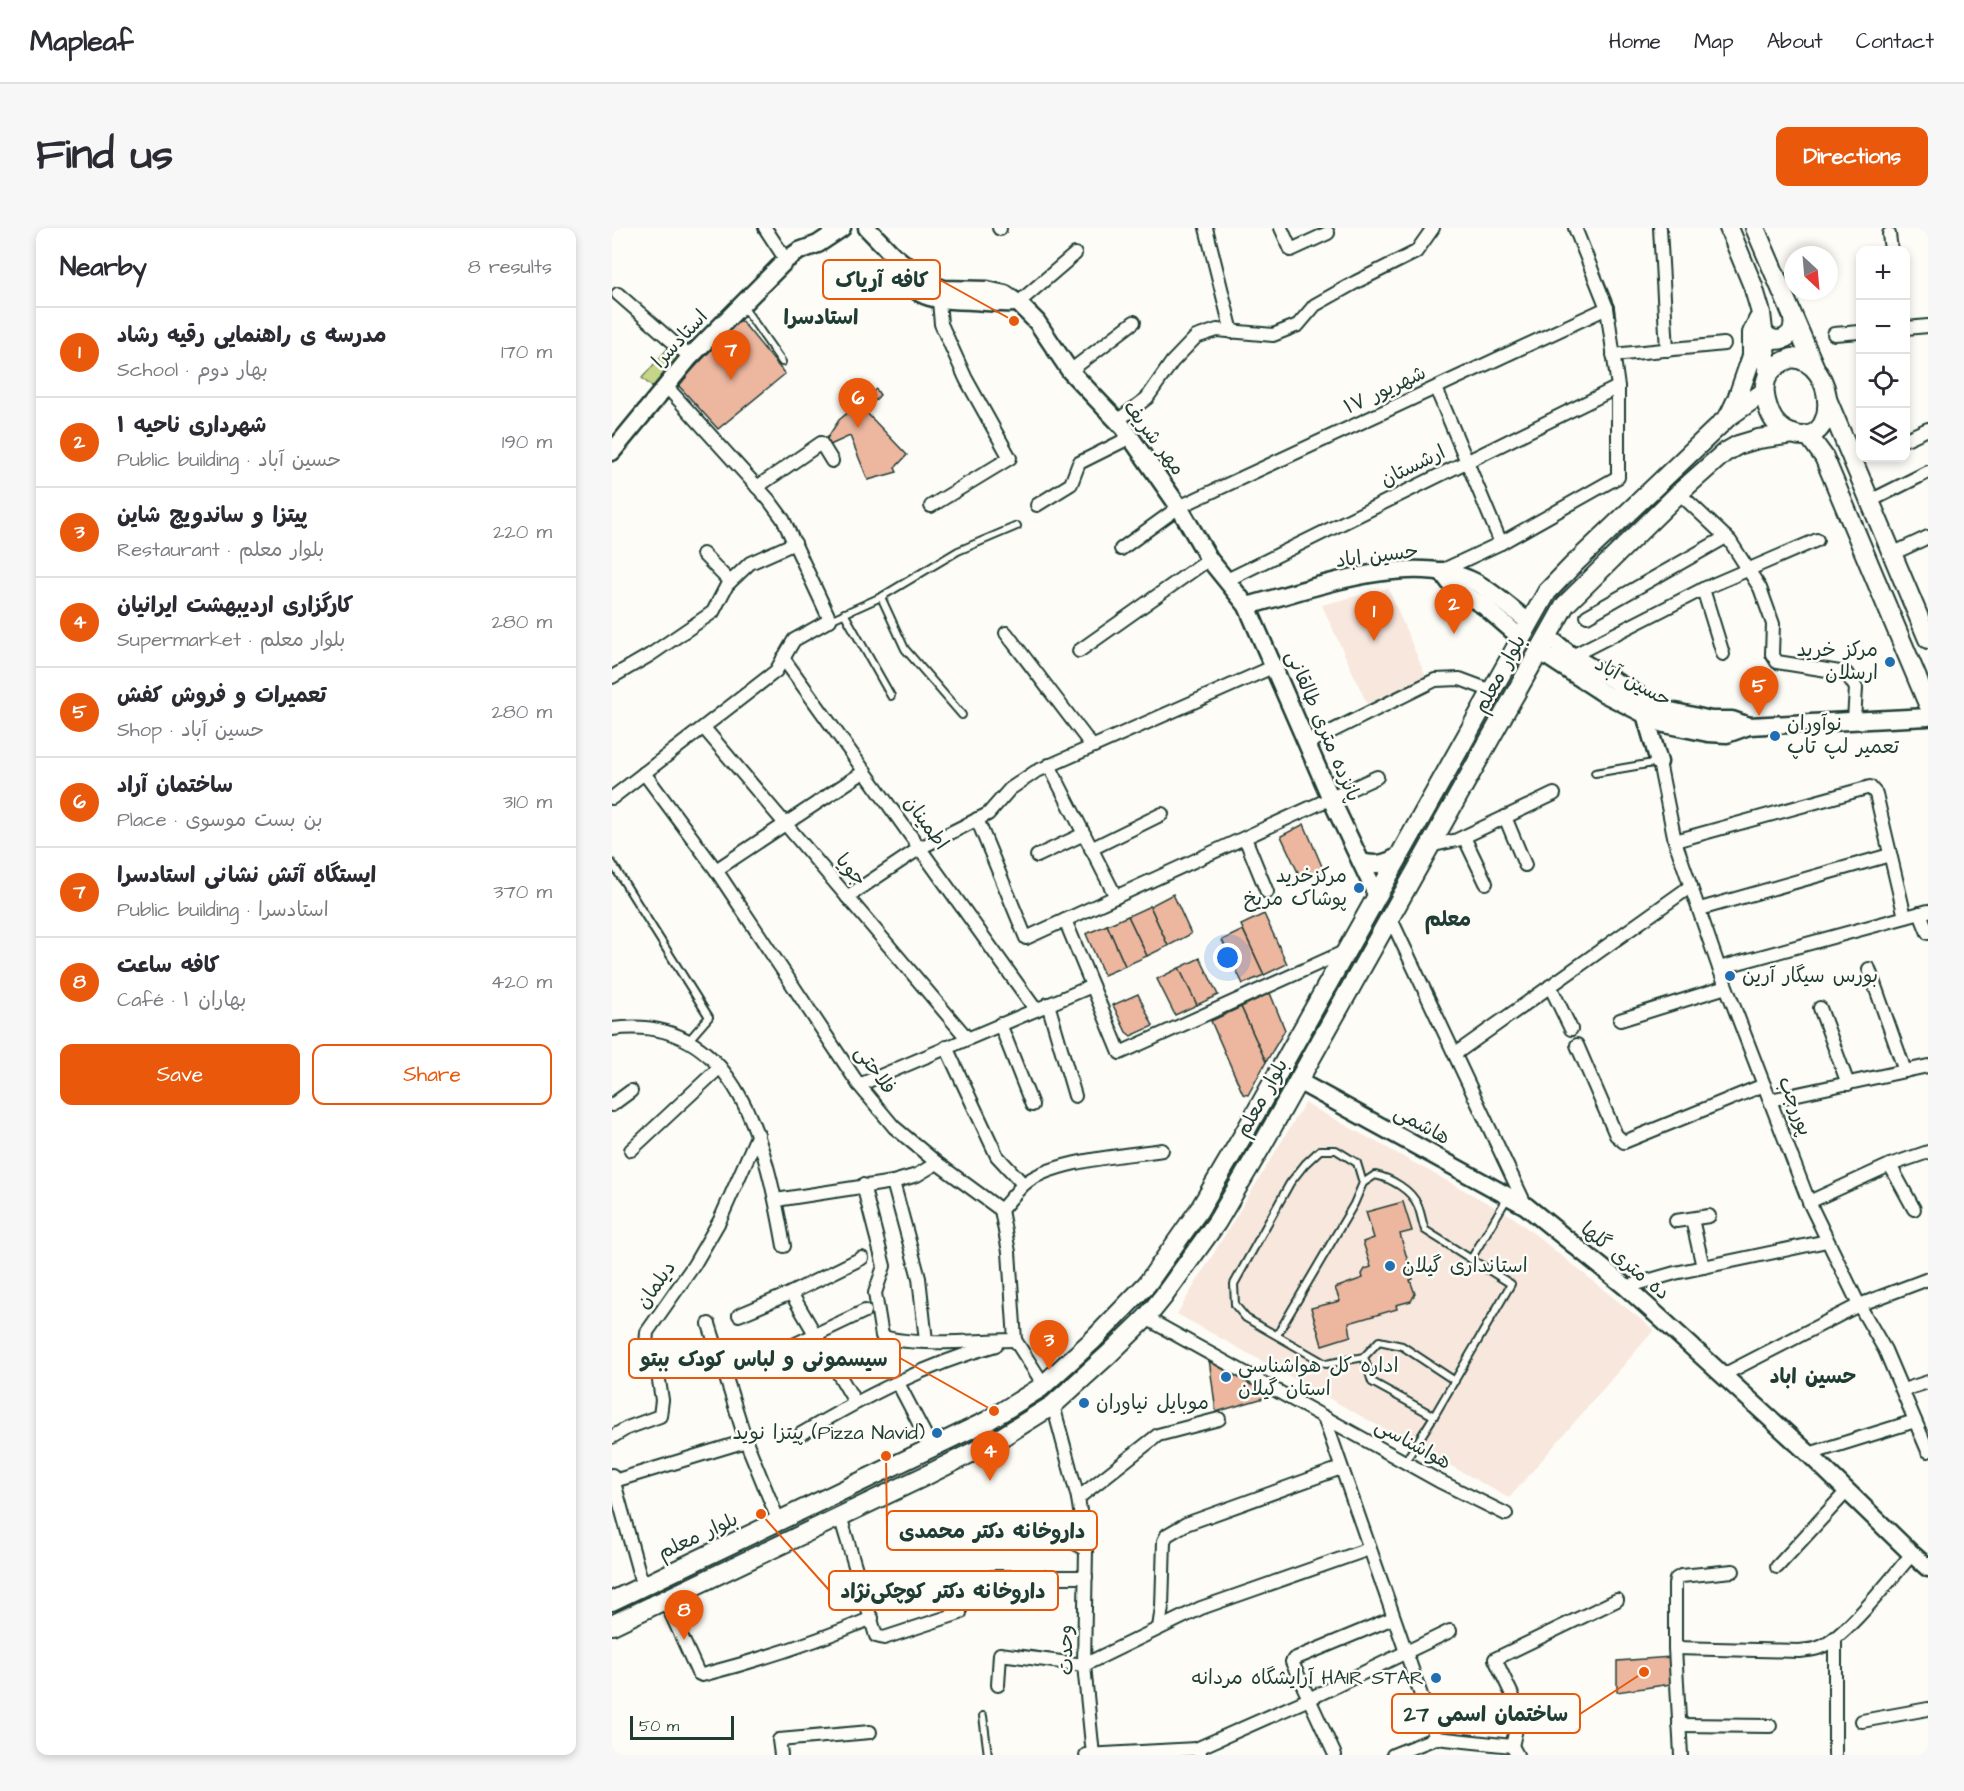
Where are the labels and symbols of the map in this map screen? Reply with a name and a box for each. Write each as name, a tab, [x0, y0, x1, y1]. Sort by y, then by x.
north arrow	[1784, 246, 1838, 300]
callout: کافه آریاک	[823, 260, 940, 299]
text: کافه آریاک	[836, 266, 929, 295]
district label: استادسرا	[784, 303, 858, 332]
street label: استادسرا	[646, 304, 714, 374]
pin: 7	[712, 330, 750, 380]
street label: ۱۷ شهریور	[1339, 359, 1431, 421]
pin: 6	[838, 378, 878, 428]
street label: مهر شریف	[1116, 395, 1192, 481]
street label: ارشستان	[1376, 438, 1450, 494]
street label: حسین اباد	[1334, 537, 1420, 575]
pin: 2	[1434, 584, 1474, 634]
pin: 1	[1354, 592, 1394, 641]
street label: بلوار معلم	[1467, 630, 1533, 718]
place label: مرکز خرید ارسلان	[1797, 636, 1878, 687]
street label: پانزده متری طالقانی	[1279, 646, 1367, 806]
street label: حسین آباد	[1590, 650, 1676, 714]
marker: مرکز خرید ارسلان	[1883, 655, 1897, 669]
pin: 5	[1740, 666, 1778, 716]
place label: نوآوران تعمیر لپ تاپ	[1787, 710, 1899, 761]
marker: نوآوران تعمیر لپ تاپ	[1768, 729, 1782, 743]
street label: اطمینان	[897, 790, 955, 856]
street label: جویا	[829, 847, 873, 893]
place label: مرکزخرید پوشاک مریخ	[1244, 862, 1347, 913]
marker: مرکزخرید پوشاک مریخ	[1352, 881, 1366, 895]
district label: معلم	[1425, 905, 1471, 935]
your location	[1213, 943, 1242, 972]
place label: بورس سیگار آرین	[1742, 962, 1878, 990]
marker: بورس سیگار آرین	[1723, 969, 1737, 983]
street label: فلاحتی	[848, 1040, 902, 1100]
street label: بلوار معلم	[1229, 1054, 1295, 1142]
street label: پوررجب	[1771, 1072, 1819, 1140]
street label: هاشمی	[1389, 1098, 1455, 1152]
street label: ده متری گلها	[1574, 1215, 1676, 1307]
place label: استانداری گیلان	[1402, 1252, 1528, 1280]
street label: دیلمان	[629, 1255, 683, 1315]
marker: استانداری گیلان	[1383, 1259, 1397, 1273]
pin: 3	[1030, 1320, 1068, 1370]
callout: سیسمونی و لباس کودک ببتو	[629, 1339, 900, 1378]
text: سیسمونی و لباس کودک ببتو	[638, 1345, 888, 1374]
place label: اداره کل هواشناسی استان گیلان	[1238, 1352, 1398, 1403]
district label: حسین اباد	[1770, 1362, 1856, 1391]
marker: اداره کل هواشناسی استان گیلان	[1219, 1370, 1233, 1384]
place label: موبایل نیاوران	[1096, 1389, 1209, 1417]
marker: موبایل نیاوران	[1077, 1396, 1091, 1410]
street label: هواشناسی	[1370, 1412, 1456, 1476]
place label: پیتزا نوید (Pizza Navid)	[733, 1419, 925, 1447]
marker: پیتزا نوید (Pizza Navid)	[930, 1426, 944, 1440]
pin: 4	[970, 1432, 1010, 1481]
street label: بلوار معلم	[653, 1505, 743, 1567]
callout: داروخانه دکتر محمدی	[887, 1511, 1097, 1550]
text: داروخانه دکتر محمدی	[899, 1517, 1085, 1546]
callout: داروخانه دکتر کوچکی‌نژاد	[829, 1571, 1058, 1610]
text: داروخانه دکتر کوچکی‌نژاد	[841, 1577, 1045, 1606]
pin: 8	[664, 1590, 704, 1640]
street label: وحدت	[1052, 1624, 1080, 1676]
place label: آرایشگاه مردانه HAIR STAR	[1191, 1664, 1424, 1692]
marker: آرایشگاه مردانه HAIR STAR	[1429, 1671, 1443, 1685]
callout: ساختمان اسمی 27	[1392, 1694, 1580, 1733]
text: ساختمان اسمی 27	[1403, 1700, 1568, 1729]
scale bar	[630, 1713, 734, 1740]

